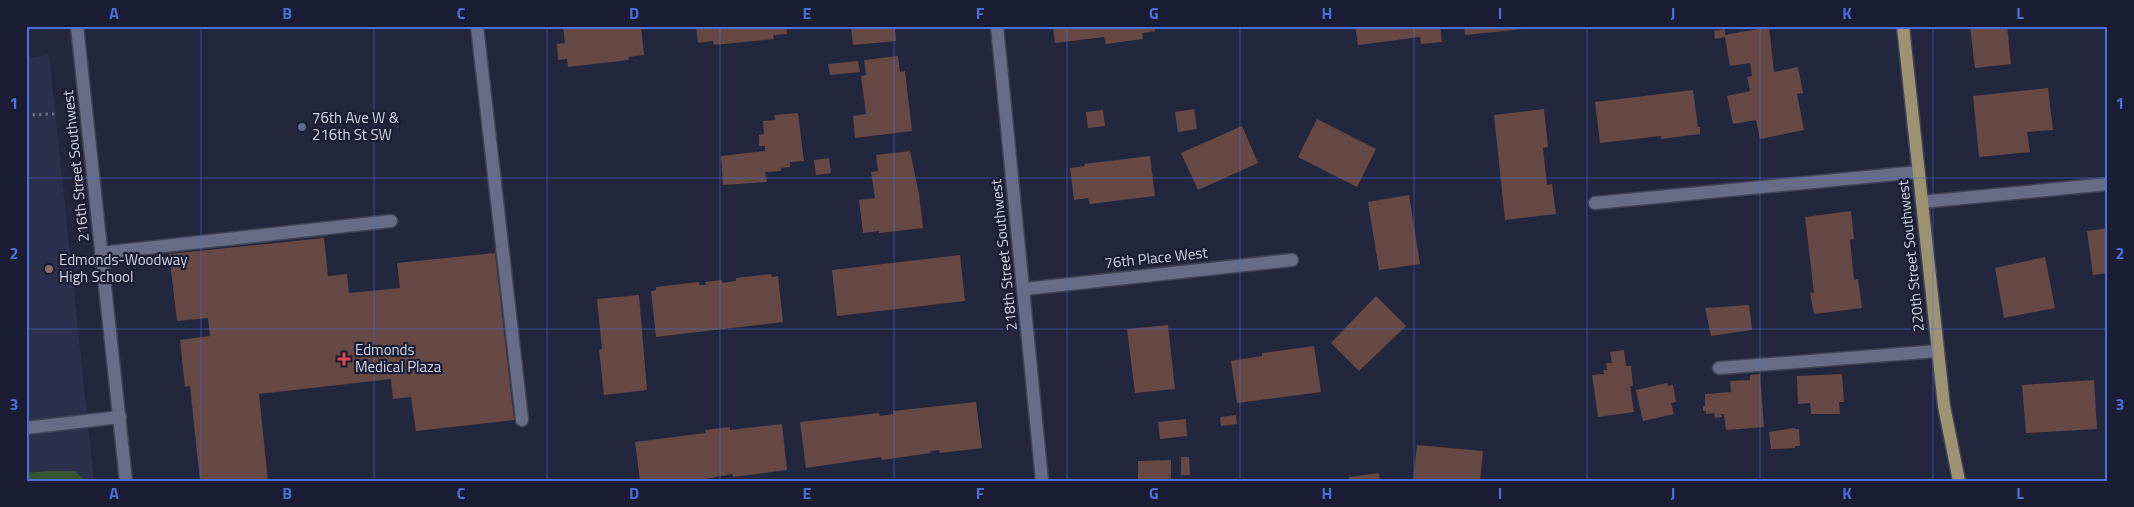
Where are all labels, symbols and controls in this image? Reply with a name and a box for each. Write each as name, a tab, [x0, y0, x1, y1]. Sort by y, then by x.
text: A	[109, 1, 119, 25]
text: B	[282, 1, 292, 25]
text: C	[457, 1, 466, 25]
text: D	[629, 1, 639, 25]
text: E	[803, 1, 812, 25]
text: F	[976, 1, 985, 25]
text: G	[1149, 1, 1159, 25]
text: H	[1322, 1, 1332, 25]
text: I	[1498, 1, 1502, 25]
text: J	[1671, 1, 1675, 25]
text: K	[1842, 1, 1852, 25]
text: L	[2016, 1, 2024, 25]
street label: 216th Street Southwest	[56, 88, 95, 243]
text: 1	[10, 91, 18, 115]
text: 1	[2116, 91, 2124, 115]
place label: 76th Ave W & 216th St SW	[312, 106, 400, 146]
marker: 76th Ave W & 216th St SW	[296, 121, 308, 133]
street label: 218th Street Southwest	[984, 177, 1023, 332]
street label: 220th Street Southwest	[1891, 178, 1930, 333]
text: 2	[10, 241, 18, 265]
street label: 76th Place West	[1103, 241, 1209, 274]
text: 2	[2116, 241, 2124, 265]
place label: Edmonds-Woodway High School	[59, 248, 187, 288]
marker: Edmonds-Woodway High School	[43, 263, 55, 275]
place label: Edmonds Medical Plaza	[355, 338, 442, 378]
marker: Edmonds Medical Plaza	[337, 352, 351, 366]
text: 3	[10, 392, 18, 416]
text: 3	[2116, 392, 2124, 416]
text: A	[109, 481, 119, 505]
text: B	[282, 481, 292, 505]
text: C	[457, 481, 466, 505]
text: D	[629, 481, 639, 505]
text: E	[803, 481, 812, 505]
text: F	[976, 481, 985, 505]
text: G	[1149, 481, 1159, 505]
text: H	[1322, 481, 1332, 505]
text: I	[1498, 481, 1502, 505]
text: J	[1671, 481, 1675, 505]
text: K	[1842, 481, 1852, 505]
text: L	[2016, 481, 2024, 505]

